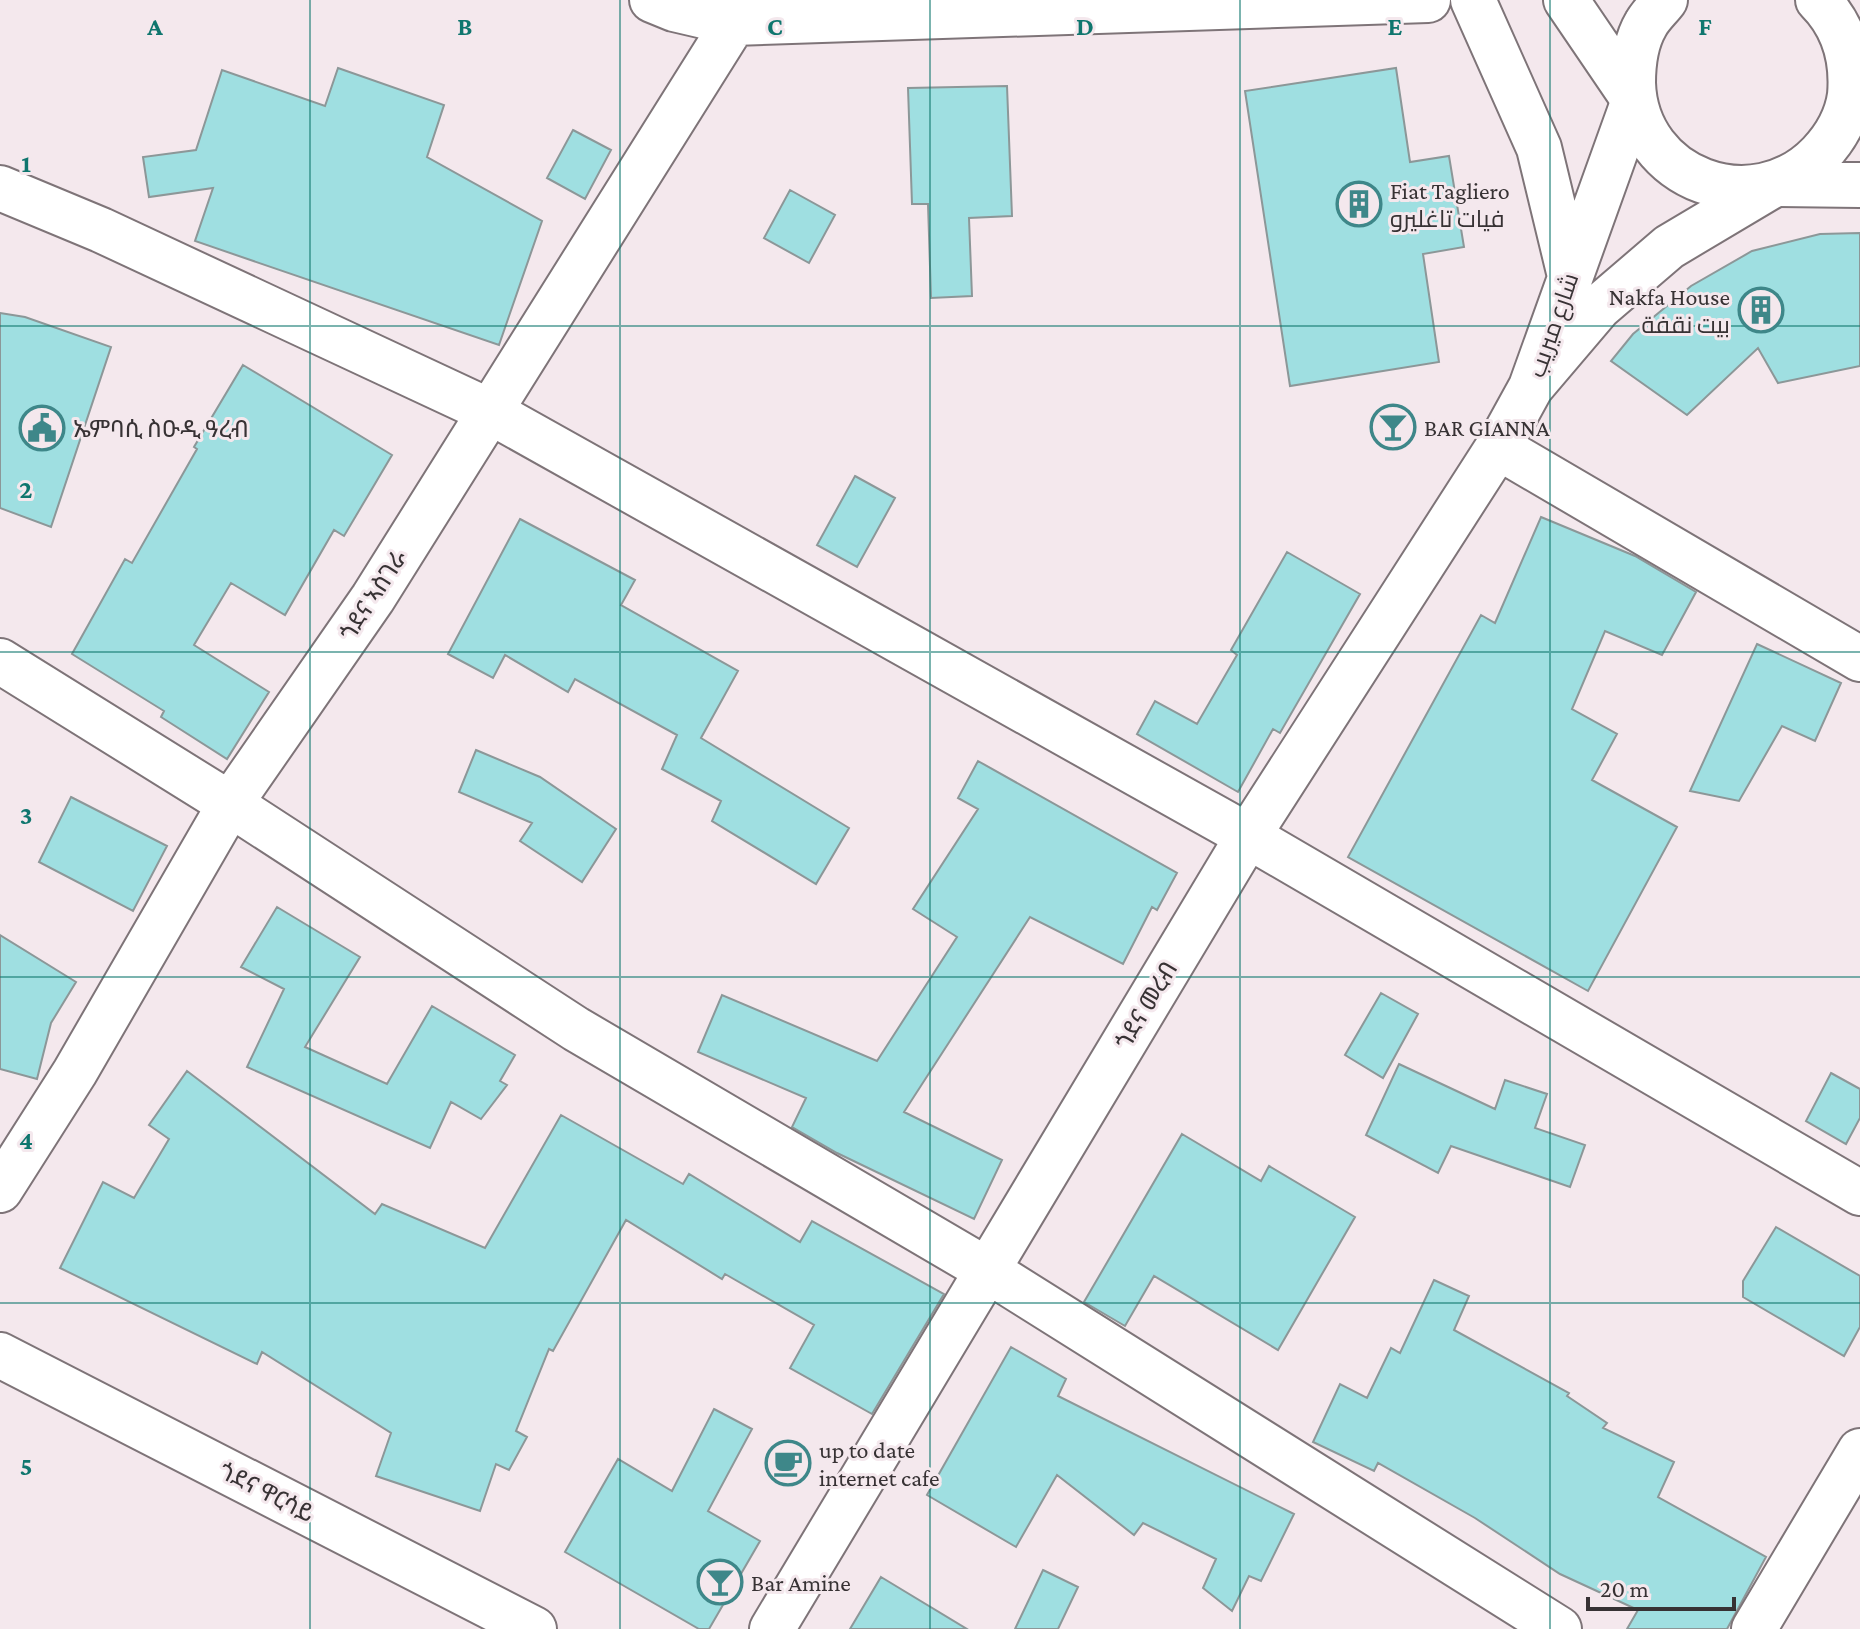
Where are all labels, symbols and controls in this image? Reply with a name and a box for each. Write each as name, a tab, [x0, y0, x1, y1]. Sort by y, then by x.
text: A	[146, 12, 163, 41]
text: B	[457, 12, 473, 41]
text: C	[767, 12, 783, 41]
text: D	[1076, 12, 1094, 41]
text: E	[1388, 12, 1403, 41]
text: F	[1698, 12, 1712, 41]
text: 1	[21, 149, 31, 178]
place label: Fiat Tagliero فيات تاغليرو	[1390, 177, 1510, 232]
building icon: Fiat Tagliero فيات تاغليرو	[1335, 180, 1383, 228]
street label: شارع ميريب	[1523, 269, 1586, 382]
place label: Nakfa House بيت نقفة	[1609, 283, 1730, 338]
building icon: Nakfa House بيت نقفة	[1737, 286, 1785, 334]
bar icon: BAR GIANNA	[1369, 403, 1417, 451]
public building icon: ኤምባሲ ስዑዲ ዓረብ	[18, 404, 66, 452]
place label: BAR GIANNA	[1424, 414, 1550, 441]
place label: ኤምባሲ ስዑዲ ዓረብ	[73, 415, 249, 442]
text: 2	[19, 475, 33, 504]
street label: ጎደና ኣስገራ	[334, 545, 412, 645]
text: 3	[20, 801, 32, 830]
street label: ጎደና መረብ	[1109, 957, 1183, 1053]
text: 4	[19, 1126, 33, 1155]
place label: up to date internet cafe	[819, 1436, 940, 1491]
cafe icon: up to date internet cafe	[764, 1439, 812, 1487]
text: 5	[20, 1452, 32, 1481]
street label: ጎደና ዋርሳይ	[215, 1457, 319, 1527]
bar icon: Bar Amine	[696, 1558, 744, 1606]
scale bar	[1588, 1561, 1734, 1611]
place label: Bar Amine	[751, 1569, 851, 1596]
text: 20 m	[1600, 1575, 1649, 1602]

